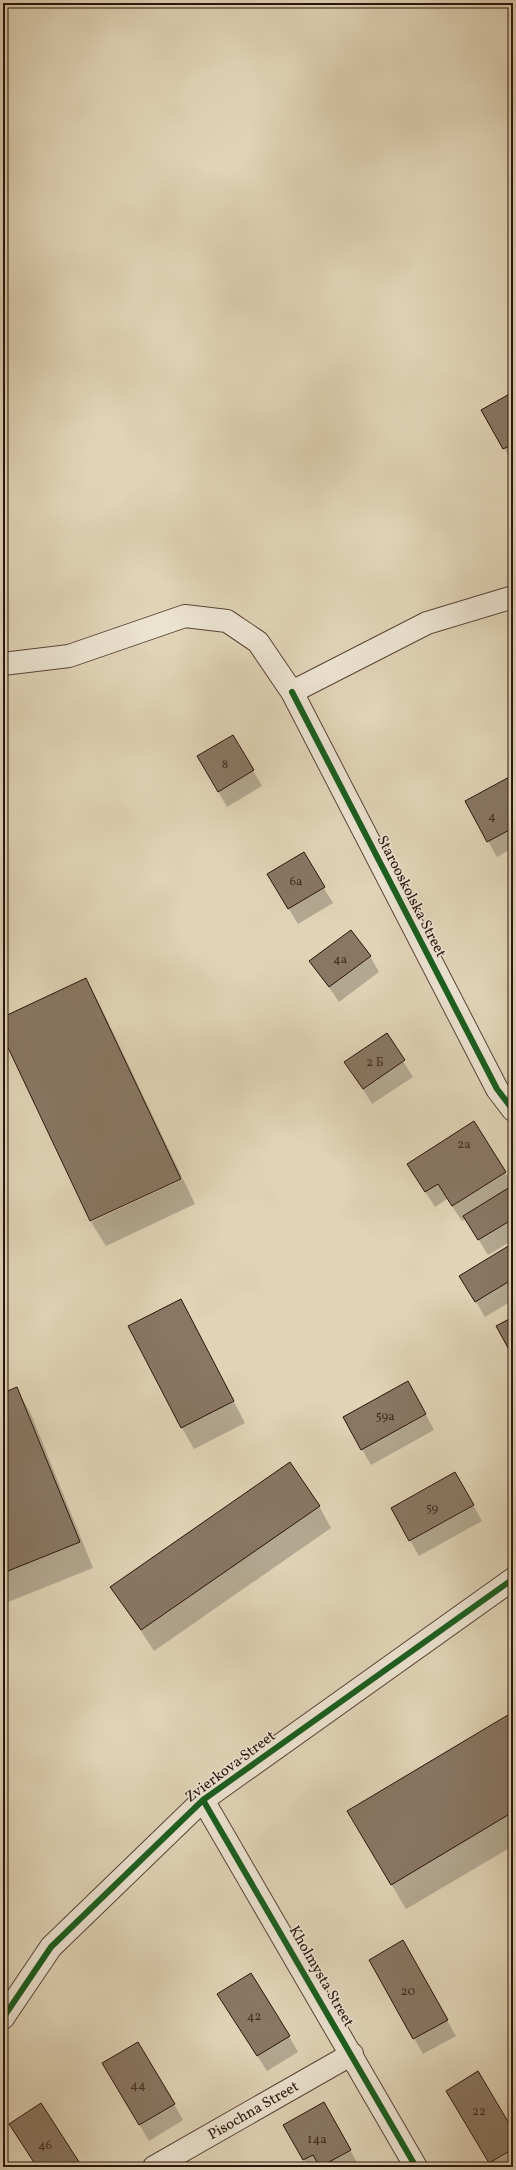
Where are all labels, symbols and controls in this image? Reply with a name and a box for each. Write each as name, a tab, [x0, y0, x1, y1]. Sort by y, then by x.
house number: 8	[222, 756, 228, 774]
house number: 4	[488, 808, 496, 826]
street label: Starooskolska Street	[371, 832, 451, 961]
house number: 6а	[289, 873, 303, 891]
house number: 4а	[333, 951, 347, 969]
house number: 2 Б	[366, 1054, 384, 1072]
house number: 2а	[457, 1136, 471, 1154]
house number: 59а	[375, 1408, 395, 1426]
house number: 59	[426, 1500, 439, 1518]
street label: Zvierkova Street	[181, 1726, 280, 1808]
street label: Kholmysta Street	[283, 1922, 358, 2031]
house number: 20	[401, 1983, 416, 2001]
house number: 42	[247, 2008, 261, 2026]
house number: 44	[130, 2077, 146, 2095]
street label: Pisochna Street	[204, 2077, 303, 2146]
house number: 22	[472, 2103, 486, 2121]
house number: 14а	[307, 2131, 327, 2149]
house number: 46	[38, 2137, 53, 2155]

